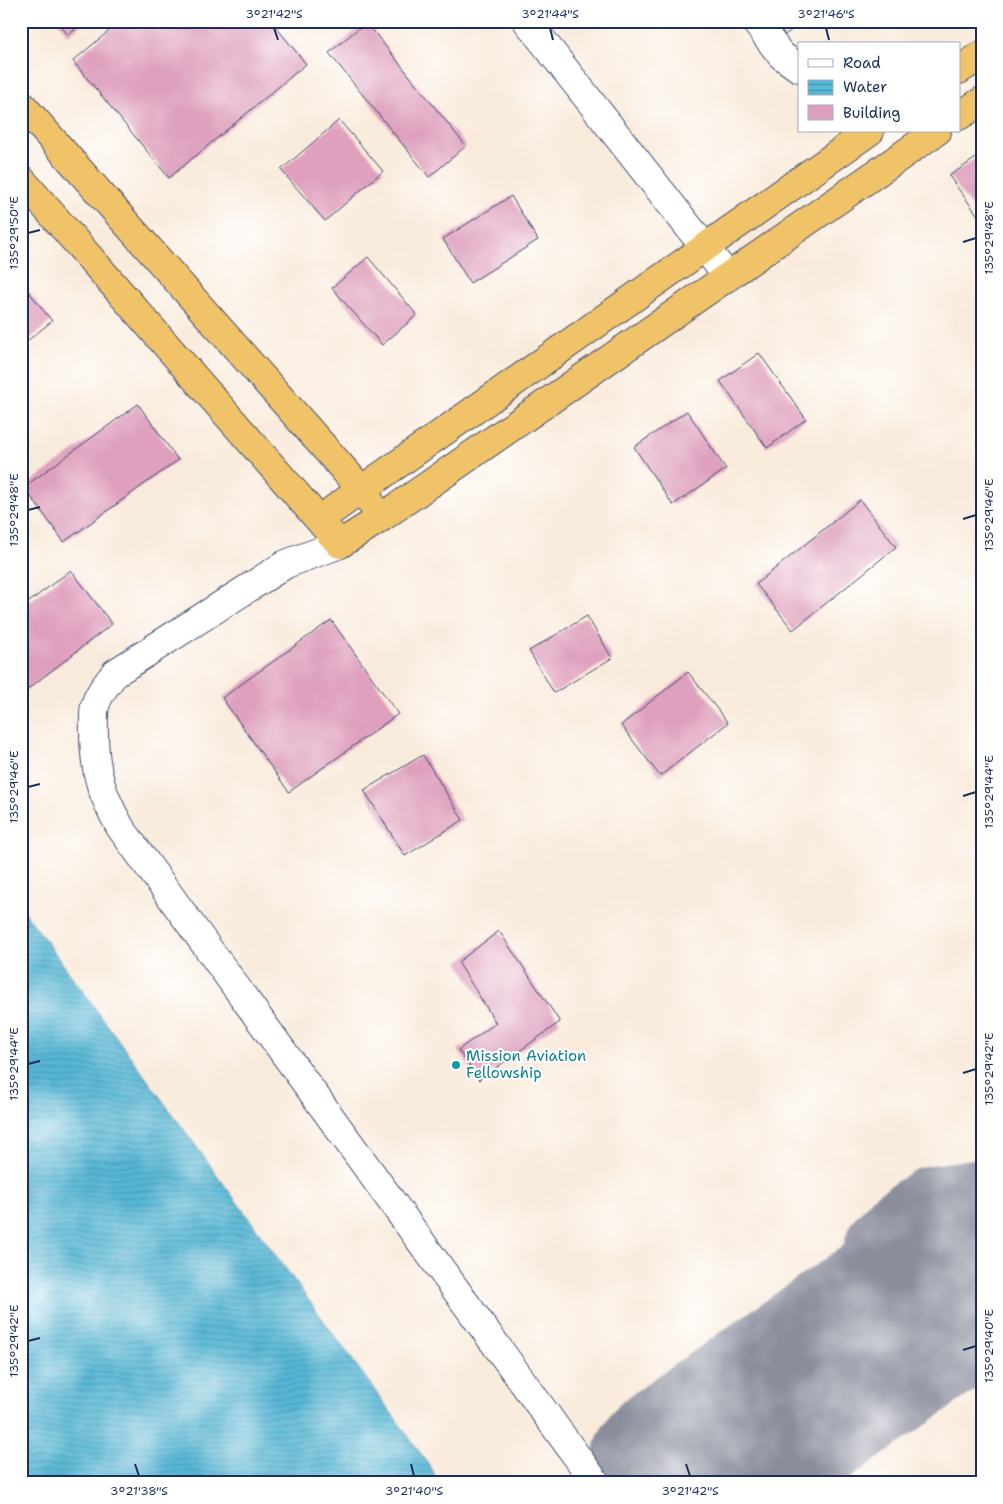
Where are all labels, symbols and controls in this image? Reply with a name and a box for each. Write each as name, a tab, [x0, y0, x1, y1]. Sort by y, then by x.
text: 3°21'42"S	[245, 6, 303, 22]
text: 3°21'44"S	[521, 6, 579, 22]
text: 3°21'46"S	[797, 6, 855, 22]
legend	[798, 42, 960, 132]
text: Road	[843, 53, 881, 73]
text: Water	[843, 77, 887, 97]
text: Building	[843, 103, 900, 123]
text: 135°29'50"E	[6, 196, 22, 270]
text: 135°29'48"E	[981, 201, 997, 275]
text: 135°29'48"E	[6, 473, 22, 547]
text: 135°29'46"E	[981, 479, 997, 551]
text: 135°29'46"E	[6, 751, 22, 823]
text: 135°29'44"E	[981, 755, 997, 829]
text: 135°29'44"E	[6, 1027, 22, 1101]
text: 135°29'42"E	[981, 1033, 997, 1105]
place label: Mission Aviation Fellowship	[466, 1046, 586, 1083]
marker: Mission Aviation Fellowship	[450, 1059, 462, 1071]
text: 135°29'42"E	[6, 1305, 22, 1377]
text: 135°29'40"E	[981, 1309, 997, 1383]
text: 3°21'38"S	[110, 1483, 168, 1499]
text: 3°21'40"S	[385, 1483, 443, 1499]
text: 3°21'42"S	[661, 1483, 719, 1499]

